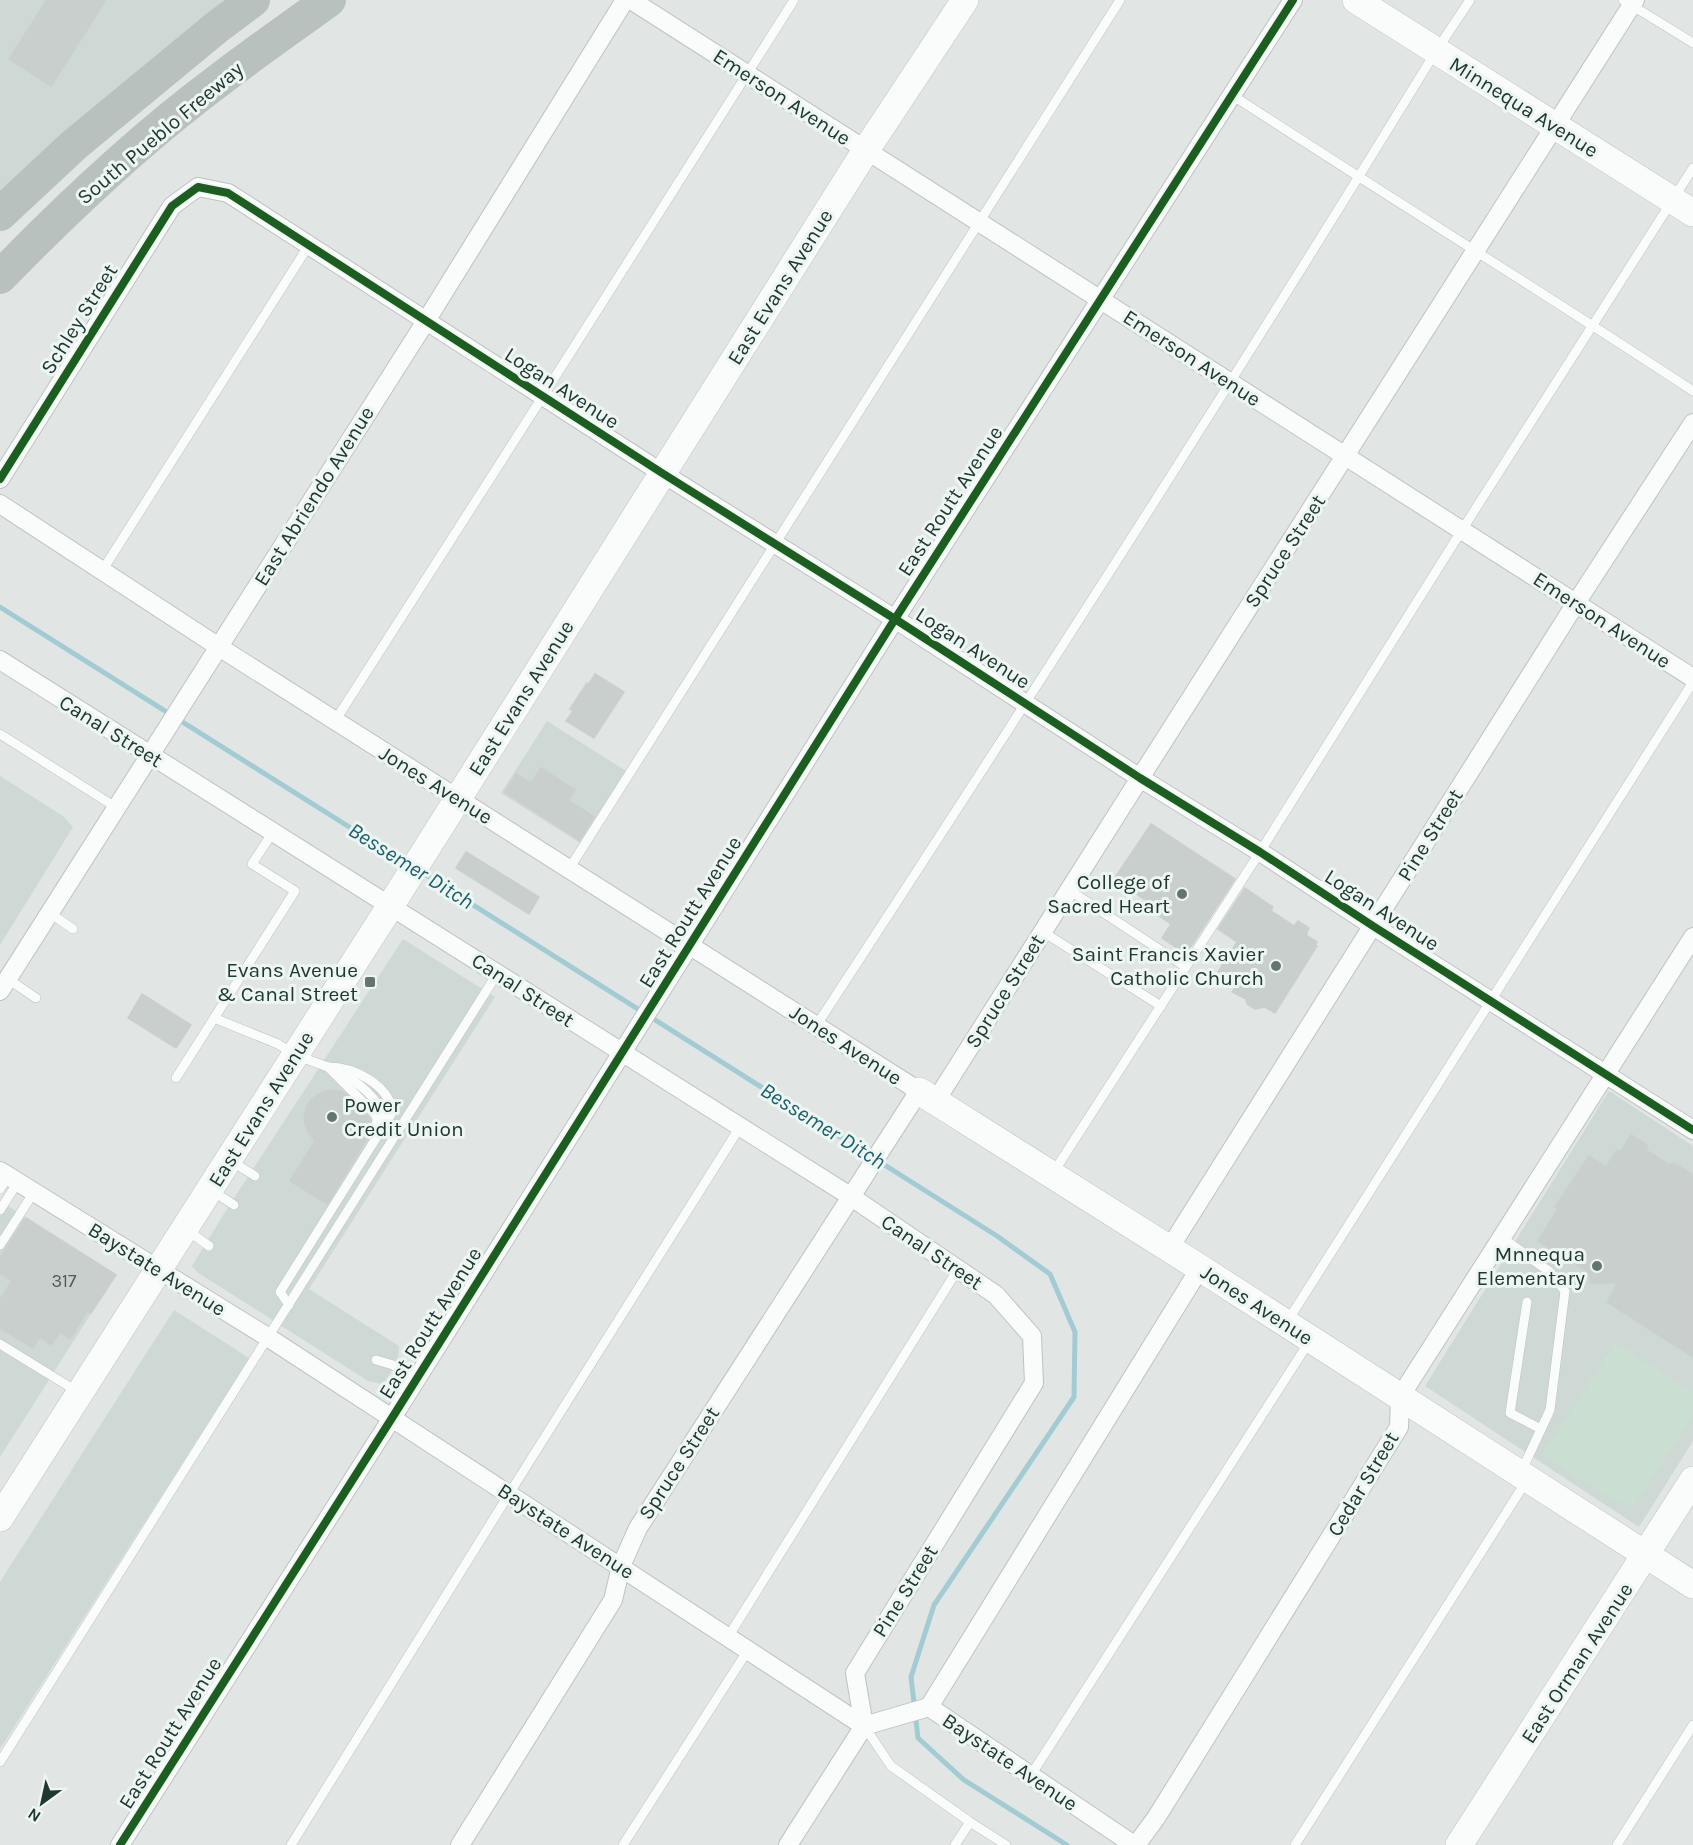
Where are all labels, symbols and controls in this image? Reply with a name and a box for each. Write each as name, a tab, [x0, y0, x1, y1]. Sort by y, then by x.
street label: Emerson Avenue	[709, 44, 855, 150]
street label: Minnequa Avenue	[1445, 52, 1603, 162]
street label: South Pueblo Freeway	[72, 56, 248, 209]
street label: East Evans Avenue	[722, 205, 838, 369]
street label: Schley Street	[36, 259, 122, 378]
street label: Emerson Avenue	[1119, 305, 1265, 411]
street label: Logan Avenue	[500, 342, 624, 434]
street label: East Abriendo Avenue	[249, 402, 379, 590]
street label: East Routt Avenue	[892, 421, 1008, 581]
street label: Spruce Street	[1240, 490, 1330, 612]
street label: Emerson Avenue	[1529, 567, 1675, 673]
street label: Logan Avenue	[911, 602, 1035, 694]
street label: East Evans Avenue	[463, 616, 579, 780]
street label: Canal Street	[55, 690, 167, 772]
street label: Jones Avenue	[375, 741, 497, 829]
street label: Pine Street	[1392, 784, 1468, 885]
water label: Bessemer Ditch	[343, 817, 479, 915]
street label: East Routt Avenue	[634, 832, 746, 992]
street label: Logan Avenue	[1320, 864, 1444, 956]
place label: College of Sacred Heart	[1047, 870, 1171, 918]
marker: College of Sacred Heart	[1175, 887, 1189, 901]
street label: Spruce Street	[961, 930, 1050, 1052]
place label: Saint Francis Xavier Catholic Church	[1072, 942, 1264, 990]
street label: Canal Street	[467, 948, 579, 1032]
place label: Evans Avenue & Canal Street	[217, 958, 358, 1006]
marker: Saint Francis Xavier Catholic Church	[1269, 959, 1283, 973]
marker: Evans Avenue & Canal Street	[363, 975, 377, 989]
street label: Jones Avenue	[786, 1000, 906, 1090]
street label: East Evans Avenue	[203, 1027, 319, 1191]
water label: Bessemer Ditch	[755, 1077, 891, 1175]
place label: Power Credit Union	[344, 1093, 464, 1141]
marker: Power Credit Union	[325, 1110, 339, 1124]
street label: Canal Street	[877, 1209, 987, 1295]
street label: Baystate Avenue	[84, 1217, 230, 1321]
place label: Mnnequa Elementary	[1477, 1242, 1585, 1290]
street label: East Routt Avenue	[374, 1243, 486, 1403]
marker: Mnnequa Elementary	[1590, 1259, 1604, 1273]
street label: Jones Avenue	[1197, 1260, 1317, 1350]
house number: 317	[51, 1270, 77, 1292]
street label: Spruce Street	[634, 1402, 724, 1524]
street label: Cedar Street	[1322, 1427, 1404, 1541]
street label: Baystate Avenue	[493, 1478, 639, 1584]
street label: Pine Street	[867, 1540, 943, 1641]
street label: East Orman Avenue	[1516, 1578, 1638, 1748]
street label: East Routt Avenue	[114, 1653, 226, 1813]
street label: Baystate Avenue	[938, 1708, 1082, 1816]
north arrow	[12, 1773, 72, 1833]
text: N	[24, 1804, 44, 1826]

